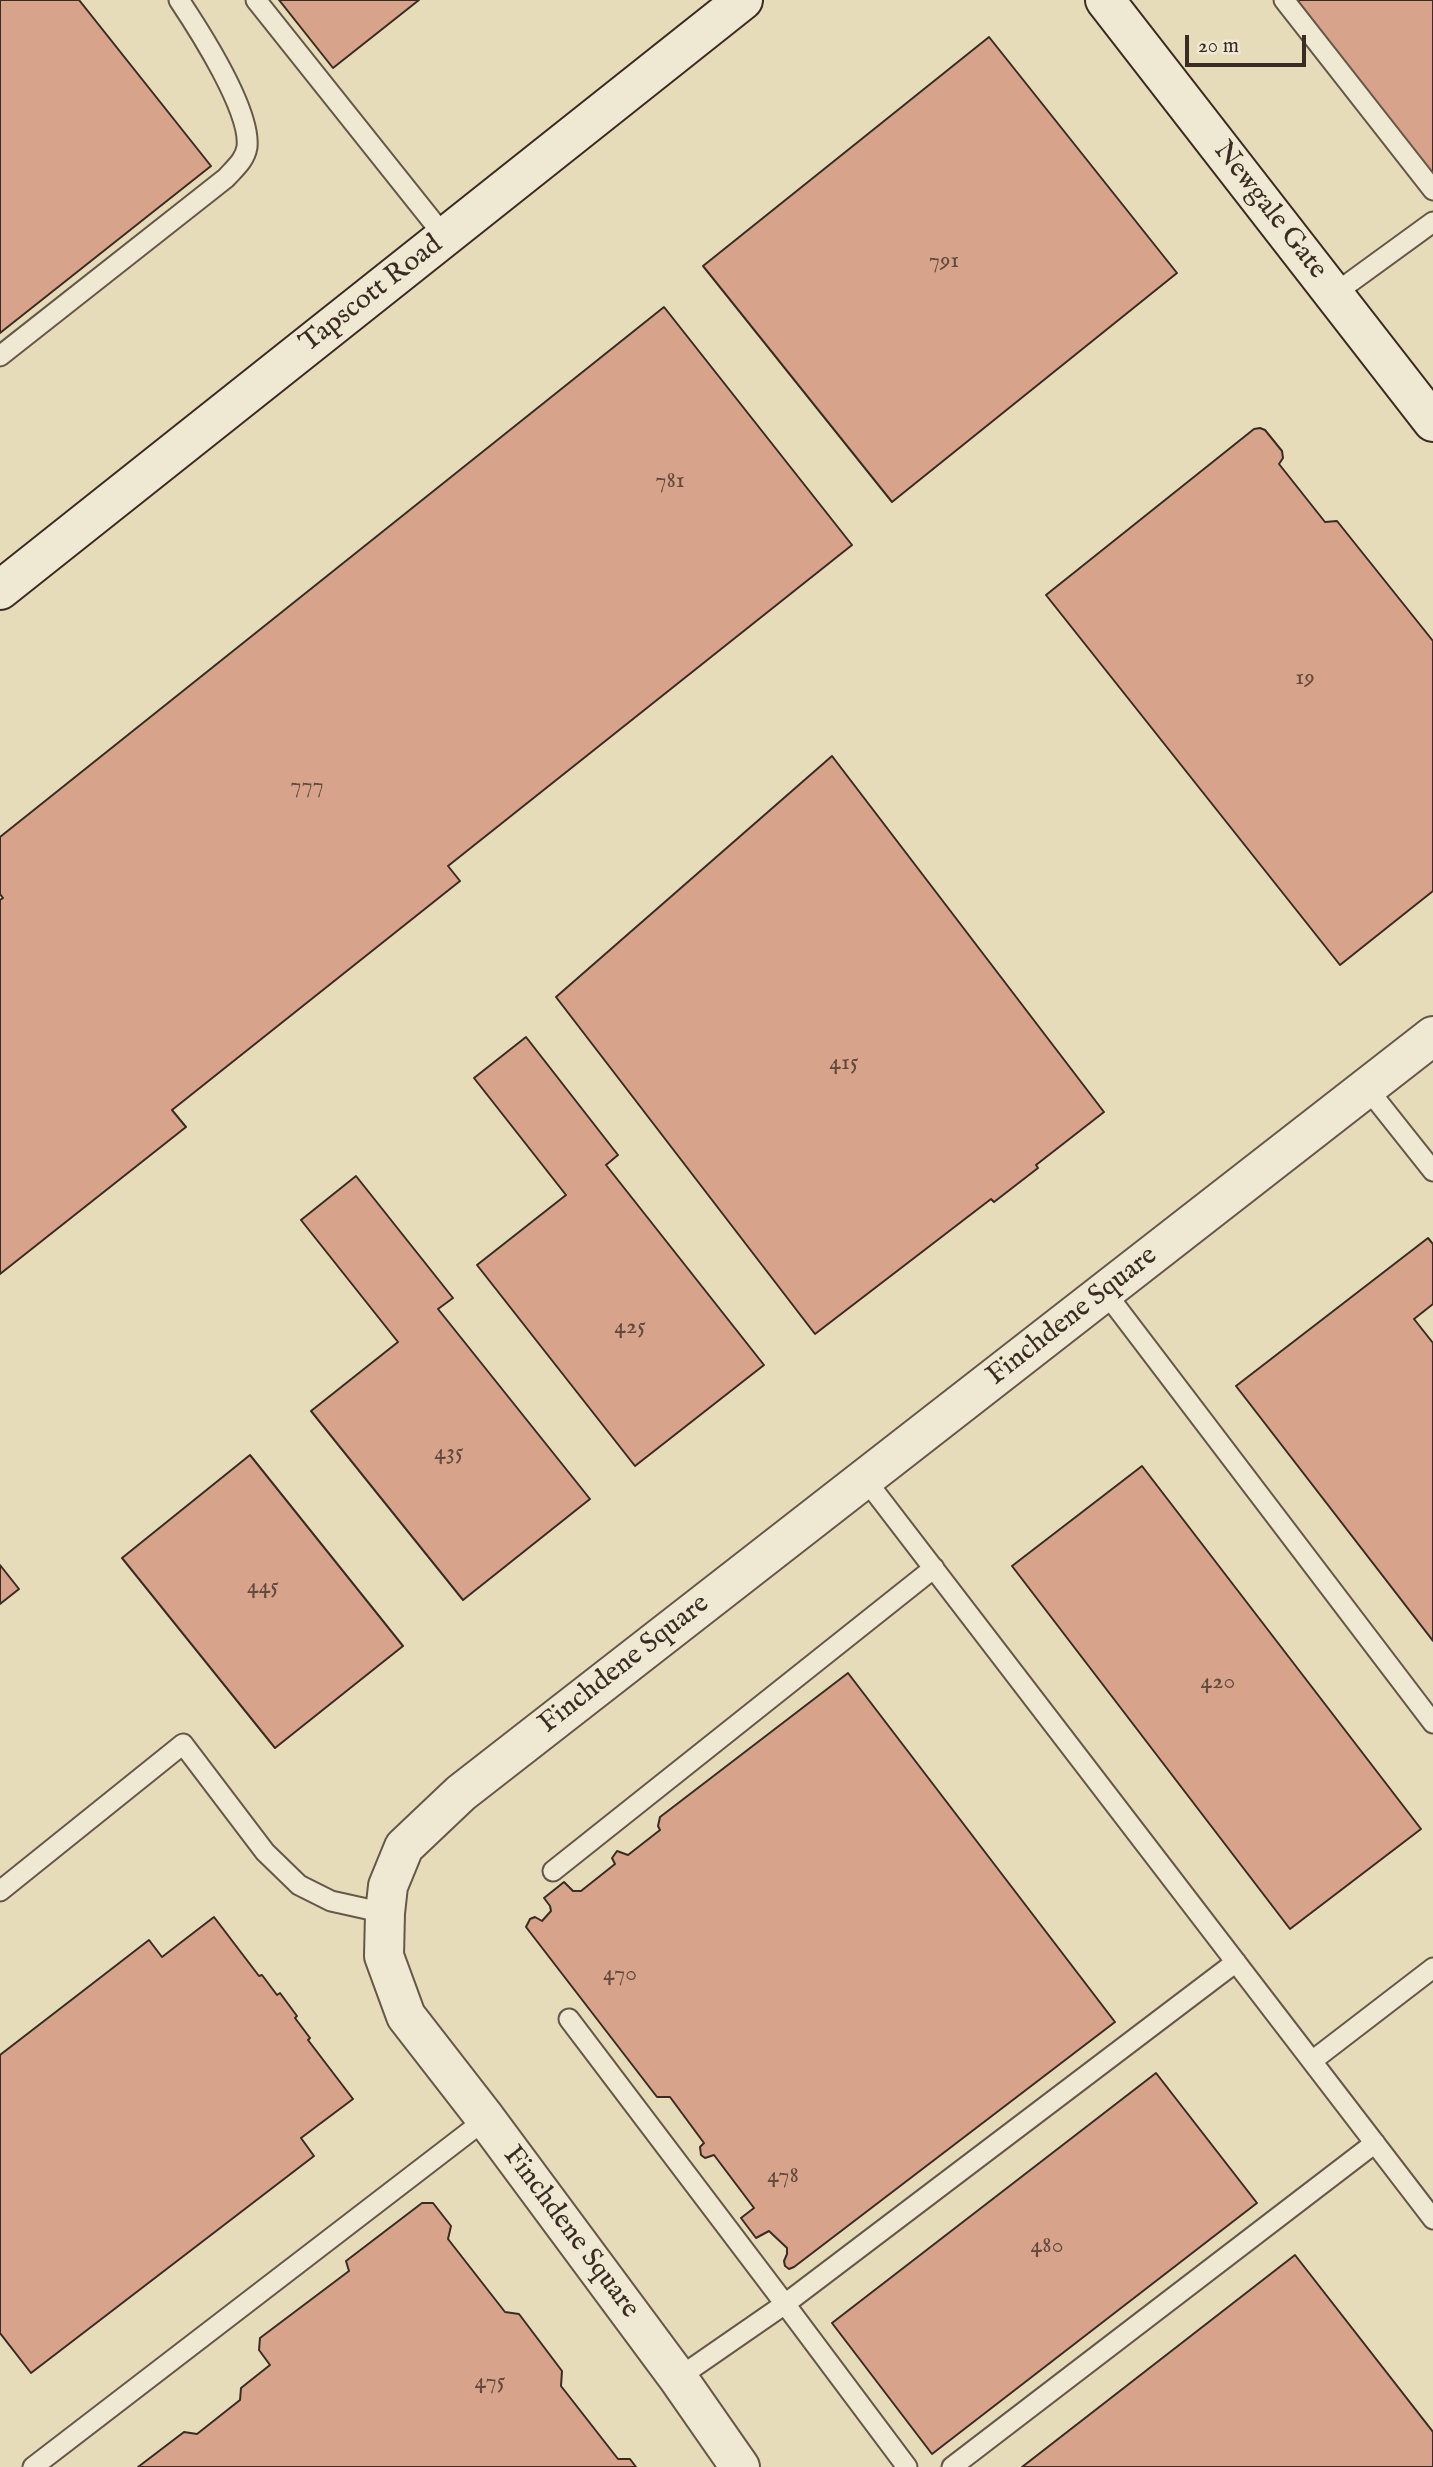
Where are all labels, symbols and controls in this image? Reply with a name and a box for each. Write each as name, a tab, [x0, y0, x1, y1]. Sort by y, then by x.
scale bar	[1188, 21, 1309, 65]
text: 20 m	[1198, 33, 1239, 60]
street label: Newgale Gate	[1205, 136, 1333, 286]
street label: Tapscott Road	[294, 229, 450, 361]
house number: 791	[929, 248, 959, 276]
house number: 781	[655, 468, 685, 496]
house number: 19	[1295, 665, 1315, 693]
house number: 777	[290, 773, 324, 801]
house number: 415	[829, 1050, 859, 1078]
street label: Finchdene Square	[981, 1240, 1165, 1394]
house number: 425	[614, 1314, 646, 1342]
house number: 435	[434, 1440, 464, 1468]
house number: 445	[247, 1574, 279, 1602]
street label: Finchdene Square	[533, 1588, 717, 1742]
house number: 420	[1201, 1669, 1235, 1697]
house number: 470	[603, 1961, 637, 1989]
street label: Finchdene Square	[494, 2140, 646, 2326]
house number: 478	[767, 2163, 799, 2191]
house number: 480	[1031, 2233, 1063, 2261]
house number: 475	[475, 2369, 505, 2397]

